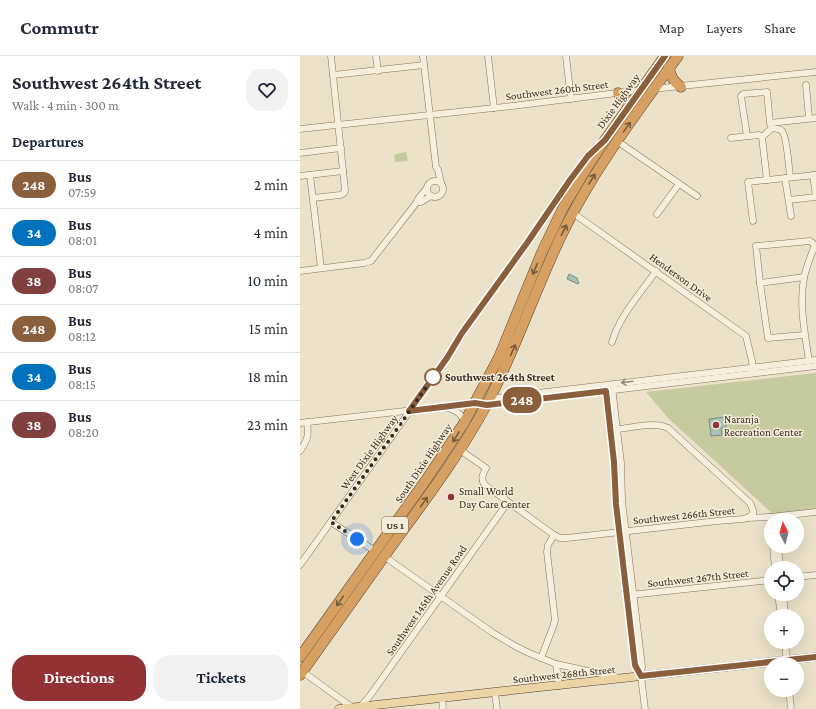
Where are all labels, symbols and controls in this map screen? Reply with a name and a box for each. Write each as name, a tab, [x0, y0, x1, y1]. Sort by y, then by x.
text: Commutr	[20, 17, 99, 38]
text: Map	[659, 20, 684, 36]
text: Layers	[706, 20, 743, 36]
text: Share	[765, 20, 796, 36]
button: heart	[246, 69, 288, 111]
street label: Dixie Highway	[594, 71, 643, 131]
text: Southwest 264th Street	[12, 72, 201, 93]
street label: Southwest 260th Street	[505, 78, 609, 102]
text: Walk · 4 min · 300 m	[12, 98, 119, 113]
one-way arrow	[623, 122, 631, 133]
text: Departures	[12, 134, 84, 150]
text: Bus	[68, 169, 91, 185]
one-way arrow	[589, 173, 597, 185]
text: 248	[23, 177, 45, 193]
text: 2 min	[254, 177, 288, 193]
text: 07:59	[68, 185, 96, 200]
text: Bus	[68, 217, 91, 233]
one-way arrow	[561, 224, 568, 236]
text: 34	[27, 225, 41, 241]
text: 4 min	[253, 225, 288, 241]
text: 08:01	[68, 233, 97, 248]
street label: Henderson Drive	[648, 250, 715, 304]
one-way arrow	[531, 263, 538, 275]
text: Bus	[68, 265, 91, 281]
text: 38	[27, 273, 41, 289]
text: 10 min	[248, 273, 288, 289]
text: 08:07	[68, 281, 98, 296]
text: Bus	[68, 313, 91, 329]
text: 248	[23, 321, 45, 337]
text: 15 min	[249, 321, 288, 337]
text: 08:12	[68, 329, 96, 344]
one-way arrow	[510, 344, 517, 356]
text: Bus	[68, 361, 91, 377]
marker: Southwest 264th Street	[424, 368, 442, 386]
text: 34	[27, 369, 41, 385]
text: 18 min	[248, 369, 288, 385]
place label: Southwest 264th Street	[445, 371, 555, 383]
text: 08:15	[68, 377, 96, 392]
one-way arrow	[621, 378, 634, 386]
line badge: 248	[499, 387, 545, 413]
text: 248	[511, 392, 533, 408]
text: Bus	[68, 409, 91, 425]
street label: West Dixie Highway	[338, 412, 401, 492]
place label: Naranja Recreation Center	[724, 413, 802, 438]
text: 38	[27, 417, 41, 433]
text: 23 min	[247, 417, 288, 433]
street label: South Dixie Highway	[392, 420, 455, 505]
marker: Naranja Recreation Center	[711, 420, 721, 430]
text: 08:20	[68, 425, 99, 440]
one-way arrow	[451, 431, 459, 443]
place label: Small World Day Care Center	[459, 485, 530, 511]
marker: Small World Day Care Center	[446, 492, 456, 502]
one-way arrow	[420, 497, 428, 508]
street label: Southwest 266th Street	[632, 504, 736, 526]
north arrow	[764, 513, 804, 553]
map controls	[764, 513, 804, 697]
road number: US 1	[382, 517, 408, 533]
your location	[347, 529, 367, 549]
street label: Southwest 145th Avenue Road	[383, 543, 469, 657]
button: locate	[764, 561, 804, 601]
street label: Southwest 267th Street	[647, 567, 750, 589]
one-way arrow	[336, 595, 344, 606]
button: +	[764, 609, 804, 649]
button: Directions	[12, 655, 146, 701]
button: Tickets	[154, 655, 288, 701]
button: −	[764, 657, 804, 697]
street label: Southwest 268th Street	[512, 663, 616, 685]

